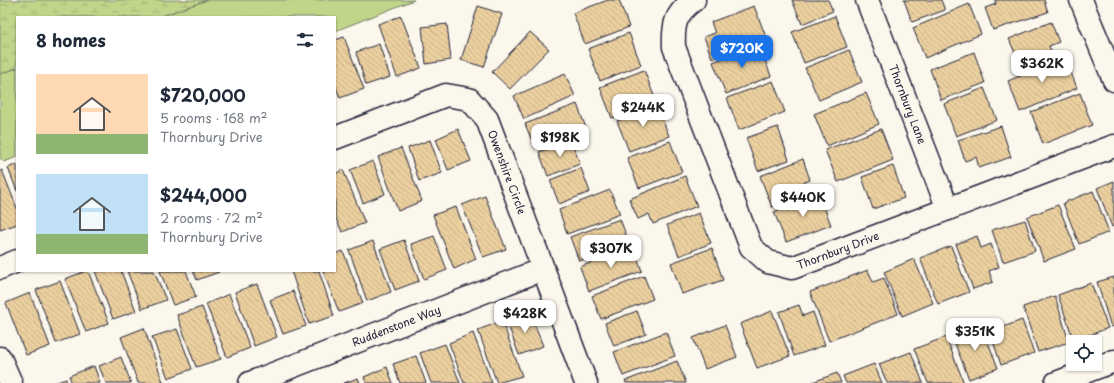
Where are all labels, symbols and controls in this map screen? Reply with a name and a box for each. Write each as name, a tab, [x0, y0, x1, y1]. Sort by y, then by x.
text: 8 homes	[36, 27, 106, 53]
icon: filters	[294, 29, 316, 51]
pin: $720K	[714, 35, 770, 69]
text: $720K	[720, 38, 764, 57]
pin: $362K	[1014, 50, 1070, 84]
text: $362K	[1020, 53, 1064, 72]
street label: Thornbury Lane	[885, 62, 931, 147]
text: $720,000	[160, 82, 246, 108]
icon: home	[68, 90, 116, 138]
pin: $244K	[615, 94, 671, 128]
text: $244K	[621, 97, 665, 116]
text: 5 rooms · 168 m²	[160, 108, 267, 127]
pin: $198K	[532, 124, 588, 158]
text: Thornbury Drive	[160, 127, 263, 146]
street label: Owenshire Circle	[484, 127, 531, 217]
text: $198K	[540, 127, 580, 146]
text: $244,000	[160, 182, 247, 208]
pin: $440K	[775, 184, 831, 218]
text: $440K	[780, 187, 826, 206]
icon: home	[68, 190, 116, 238]
text: 2 rooms · 72 m²	[160, 208, 263, 227]
text: Thornbury Drive	[160, 227, 263, 246]
street label: Thornbury Drive	[794, 227, 882, 273]
pin: $307K	[583, 235, 639, 269]
text: $307K	[589, 238, 633, 257]
pin: $428K	[497, 300, 553, 334]
street label: Ruddenstone Way	[349, 301, 443, 351]
text: $428K	[503, 303, 547, 322]
pin: $351K	[947, 318, 1003, 352]
text: $351K	[955, 321, 995, 340]
map controls	[1066, 335, 1102, 371]
button: locate	[1066, 335, 1102, 371]

